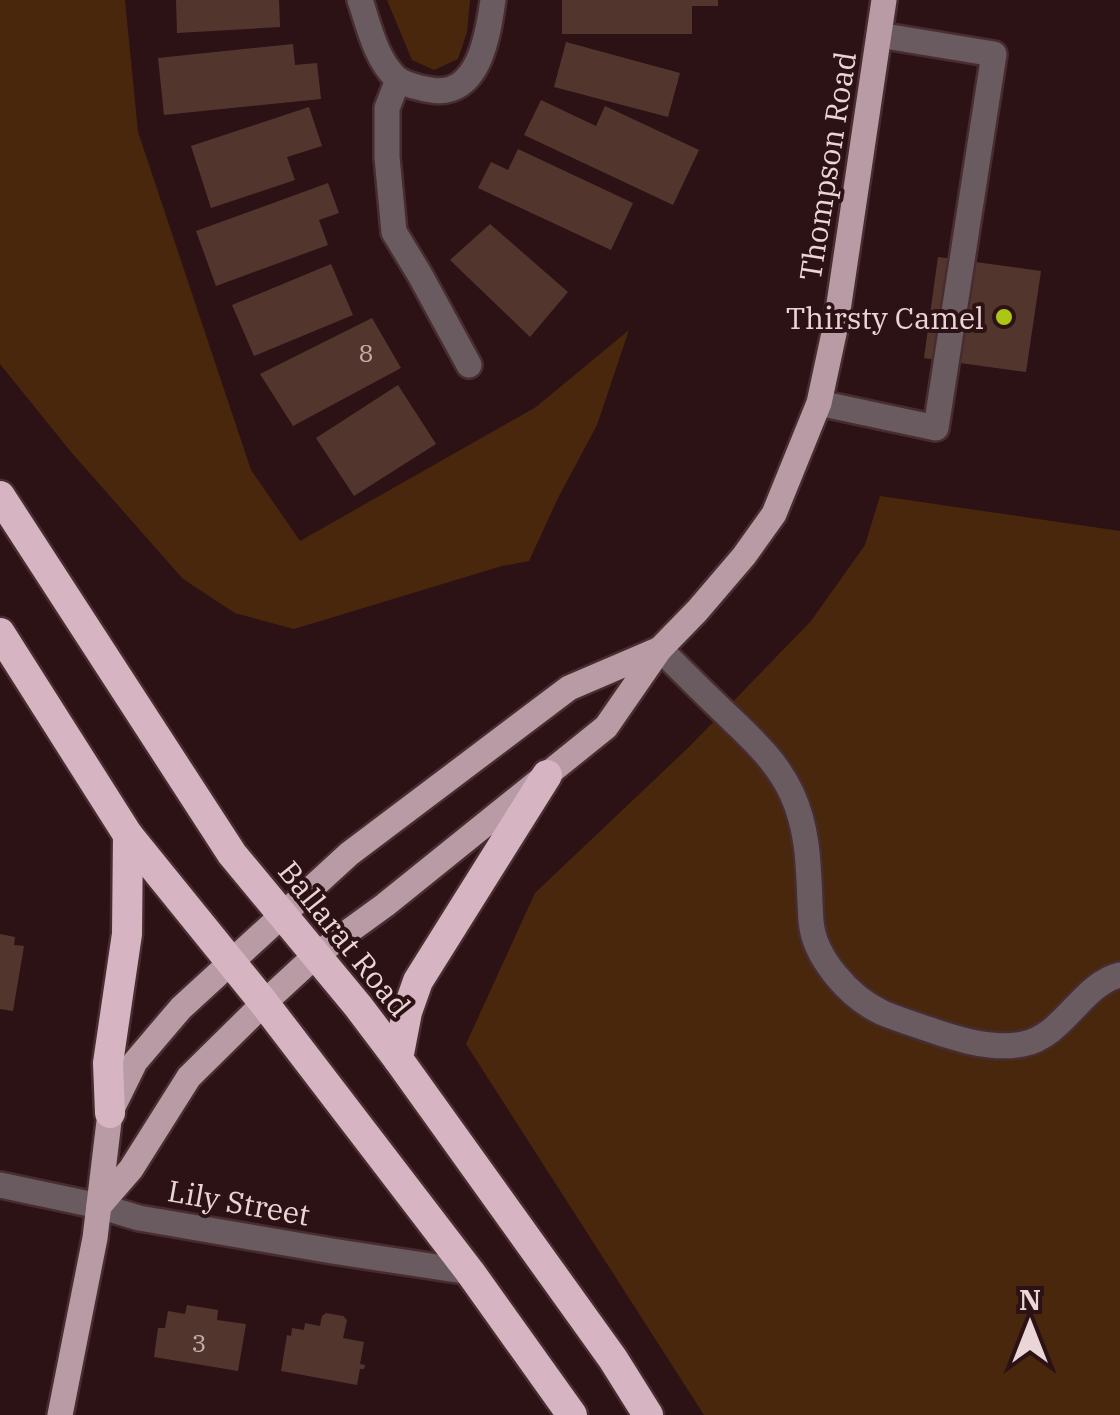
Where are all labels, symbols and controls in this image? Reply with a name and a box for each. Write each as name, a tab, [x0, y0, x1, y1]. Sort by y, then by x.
street label: Thompson Road	[790, 49, 864, 283]
place label: Thirsty Camel	[786, 298, 984, 337]
marker: Thirsty Camel	[993, 306, 1015, 328]
house number: 8	[358, 336, 374, 369]
street label: Ballarat Road	[270, 852, 420, 1024]
street label: Lily Street	[165, 1170, 313, 1234]
north arrow	[980, 1275, 1080, 1375]
text: N	[1019, 1281, 1041, 1318]
house number: 3	[191, 1326, 207, 1359]

